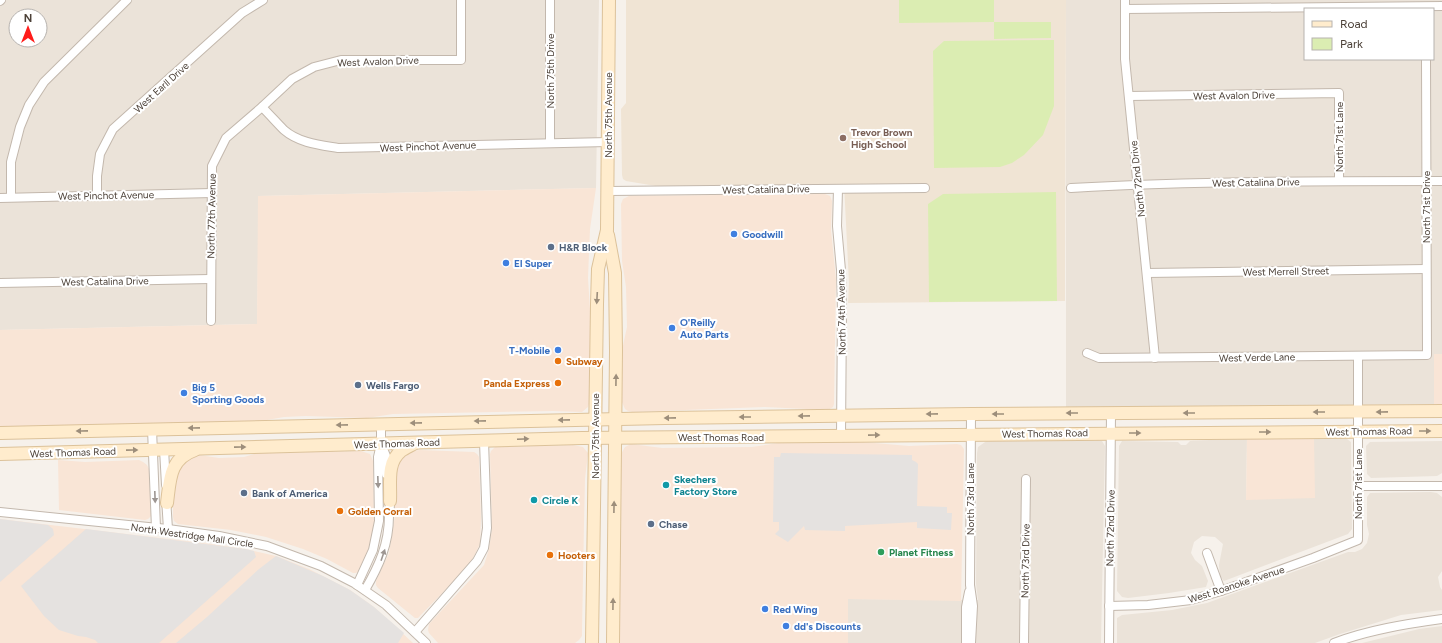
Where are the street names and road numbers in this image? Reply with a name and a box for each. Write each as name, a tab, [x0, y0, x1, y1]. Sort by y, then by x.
street label: North 75th Drive	[544, 33, 557, 108]
street label: West Avalon Drive	[337, 54, 420, 69]
street label: West Earll Drive	[131, 59, 192, 116]
street label: North 75th Avenue	[602, 72, 615, 158]
street label: West Avalon Drive	[1193, 88, 1275, 103]
street label: North 71st Lane	[1333, 101, 1346, 172]
street label: West Pinchot Avenue	[380, 138, 477, 155]
street label: North 72nd Drive	[1127, 140, 1148, 218]
street label: North 71st Drive	[1420, 170, 1433, 243]
street label: North 77th Avenue	[204, 173, 219, 259]
street label: West Catalina Drive	[1212, 175, 1300, 190]
street label: West Catalina Drive	[722, 182, 810, 197]
street label: West Pinchot Avenue	[58, 188, 155, 203]
street label: West Merrell Street	[1243, 264, 1330, 279]
street label: North 74th Avenue	[834, 268, 849, 355]
street label: West Catalina Drive	[61, 274, 149, 289]
street label: West Verde Lane	[1219, 350, 1296, 365]
street label: North 75th Avenue	[589, 393, 602, 479]
street label: West Thomas Road	[1326, 424, 1412, 439]
street label: West Thomas Road	[1002, 426, 1088, 441]
street label: West Thomas Road	[678, 431, 764, 444]
street label: West Thomas Road	[354, 435, 440, 452]
street label: West Thomas Road	[30, 444, 116, 461]
street label: North 71st Lane	[1352, 448, 1365, 519]
street label: North 73rd Lane	[964, 462, 977, 535]
street label: North 72nd Drive	[1103, 489, 1118, 566]
street label: North Westridge Mall Circle	[130, 520, 255, 551]
street label: North 73rd Drive	[1018, 523, 1033, 598]
street label: West Roanoke Avenue	[1186, 563, 1287, 606]

